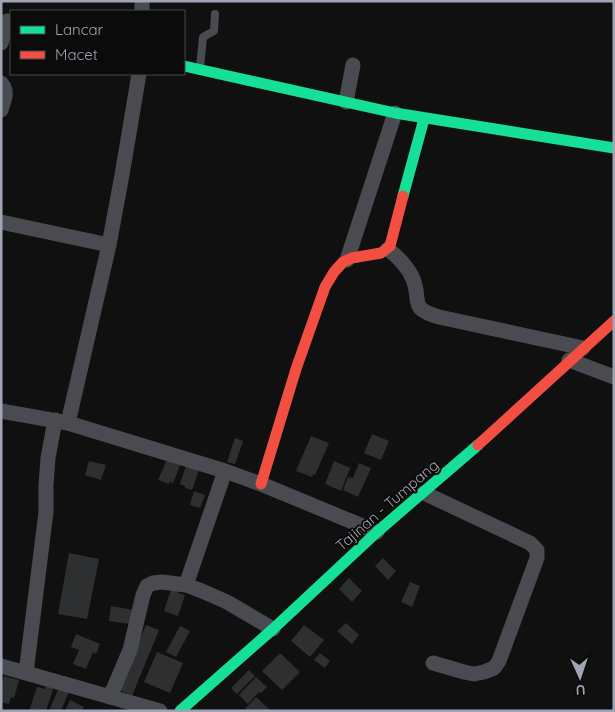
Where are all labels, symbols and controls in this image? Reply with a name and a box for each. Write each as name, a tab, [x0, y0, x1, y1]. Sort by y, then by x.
legend	[10, 10, 185, 75]
text: Lancar	[55, 20, 104, 39]
text: Macet	[55, 45, 98, 64]
street label: Tajinan - Tumpang	[332, 455, 442, 555]
north arrow	[555, 652, 605, 702]
text: U	[575, 681, 586, 699]

